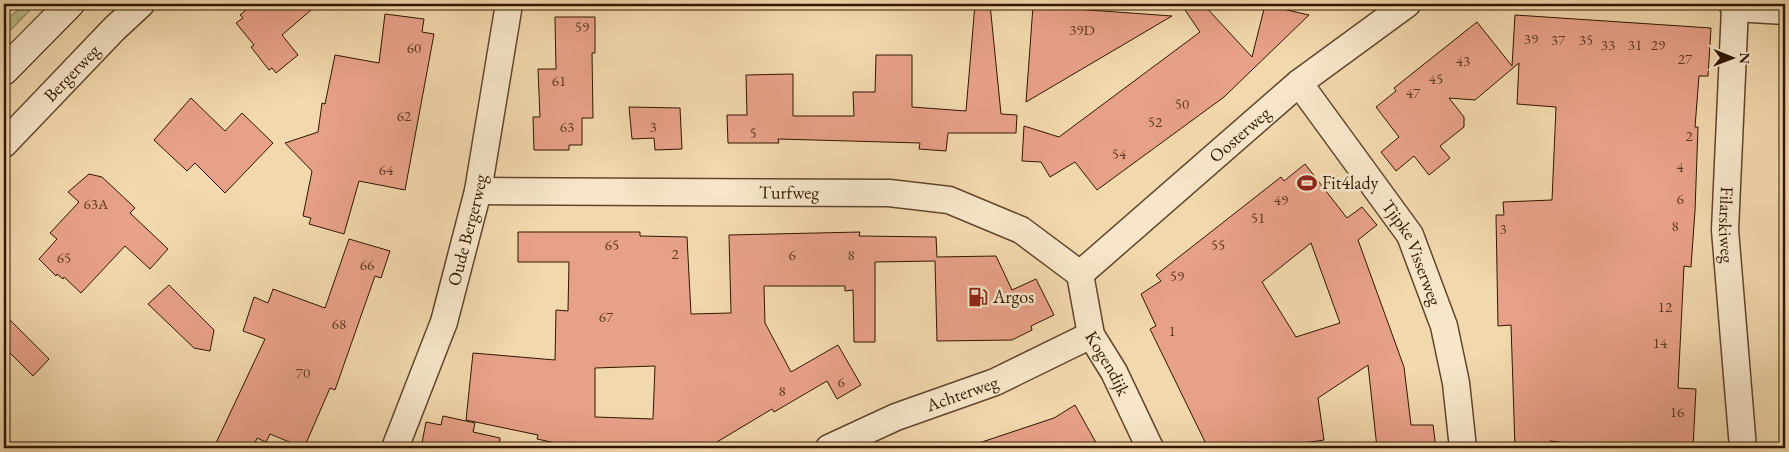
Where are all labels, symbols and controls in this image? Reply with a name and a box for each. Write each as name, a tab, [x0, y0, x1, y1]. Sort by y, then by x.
house number: 59	[575, 17, 589, 36]
house number: 39D	[1069, 20, 1095, 39]
house number: 39	[1524, 29, 1538, 48]
house number: 37	[1551, 30, 1566, 49]
house number: 35	[1579, 30, 1593, 49]
north arrow	[1706, 32, 1756, 82]
house number: 33	[1601, 35, 1615, 54]
house number: 31	[1628, 35, 1642, 54]
house number: 29	[1651, 35, 1665, 54]
house number: 60	[407, 38, 421, 57]
street label: Bergerweg	[38, 39, 104, 107]
house number: 27	[1678, 49, 1693, 68]
house number: 43	[1456, 51, 1470, 70]
text: N	[1736, 52, 1754, 65]
house number: 45	[1429, 69, 1443, 88]
house number: 61	[552, 71, 566, 90]
house number: 47	[1406, 83, 1421, 102]
house number: 50	[1175, 94, 1189, 113]
street label: Oosterweg	[1204, 101, 1275, 167]
house number: 62	[397, 106, 412, 125]
house number: 52	[1148, 112, 1163, 131]
house number: 63	[560, 117, 574, 136]
house number: 3	[649, 117, 657, 136]
house number: 5	[749, 123, 757, 142]
house number: 2	[1685, 126, 1693, 145]
house number: 54	[1112, 144, 1127, 163]
house number: 4	[1676, 157, 1684, 176]
house number: 64	[379, 160, 394, 179]
place label: Fit4lady	[1322, 171, 1379, 194]
sports icon: Fit4lady	[1296, 172, 1318, 194]
street label: Oude Bergerweg	[442, 173, 492, 288]
street label: Turfweg	[759, 180, 819, 204]
street label: Filarskiweg	[1714, 186, 1740, 264]
house number: 6	[1676, 189, 1684, 208]
house number: 49	[1274, 190, 1288, 209]
house number: 63A	[84, 194, 109, 213]
street label: Tjipke Visserweg	[1377, 195, 1447, 309]
house number: 51	[1251, 208, 1265, 227]
house number: 8	[1671, 216, 1679, 235]
house number: 3	[1499, 219, 1507, 238]
house number: 65	[605, 235, 619, 254]
house number: 55	[1211, 235, 1225, 254]
house number: 2	[671, 244, 679, 263]
house number: 6	[788, 245, 796, 264]
house number: 8	[847, 245, 855, 264]
house number: 65	[57, 248, 71, 267]
house number: 66	[360, 255, 374, 274]
house number: 59	[1170, 266, 1184, 285]
place label: Argos	[992, 285, 1034, 308]
fuel station icon: Argos	[967, 286, 989, 308]
house number: 12	[1658, 297, 1673, 316]
house number: 67	[599, 307, 614, 326]
house number: 68	[332, 314, 346, 333]
house number: 1	[1168, 321, 1176, 340]
street label: Kogendijk	[1080, 326, 1136, 400]
house number: 14	[1653, 333, 1668, 352]
house number: 70	[296, 363, 310, 382]
street label: Achterweg	[922, 370, 1001, 417]
house number: 6	[837, 372, 845, 391]
house number: 8	[778, 381, 786, 400]
house number: 16	[1670, 402, 1684, 421]

